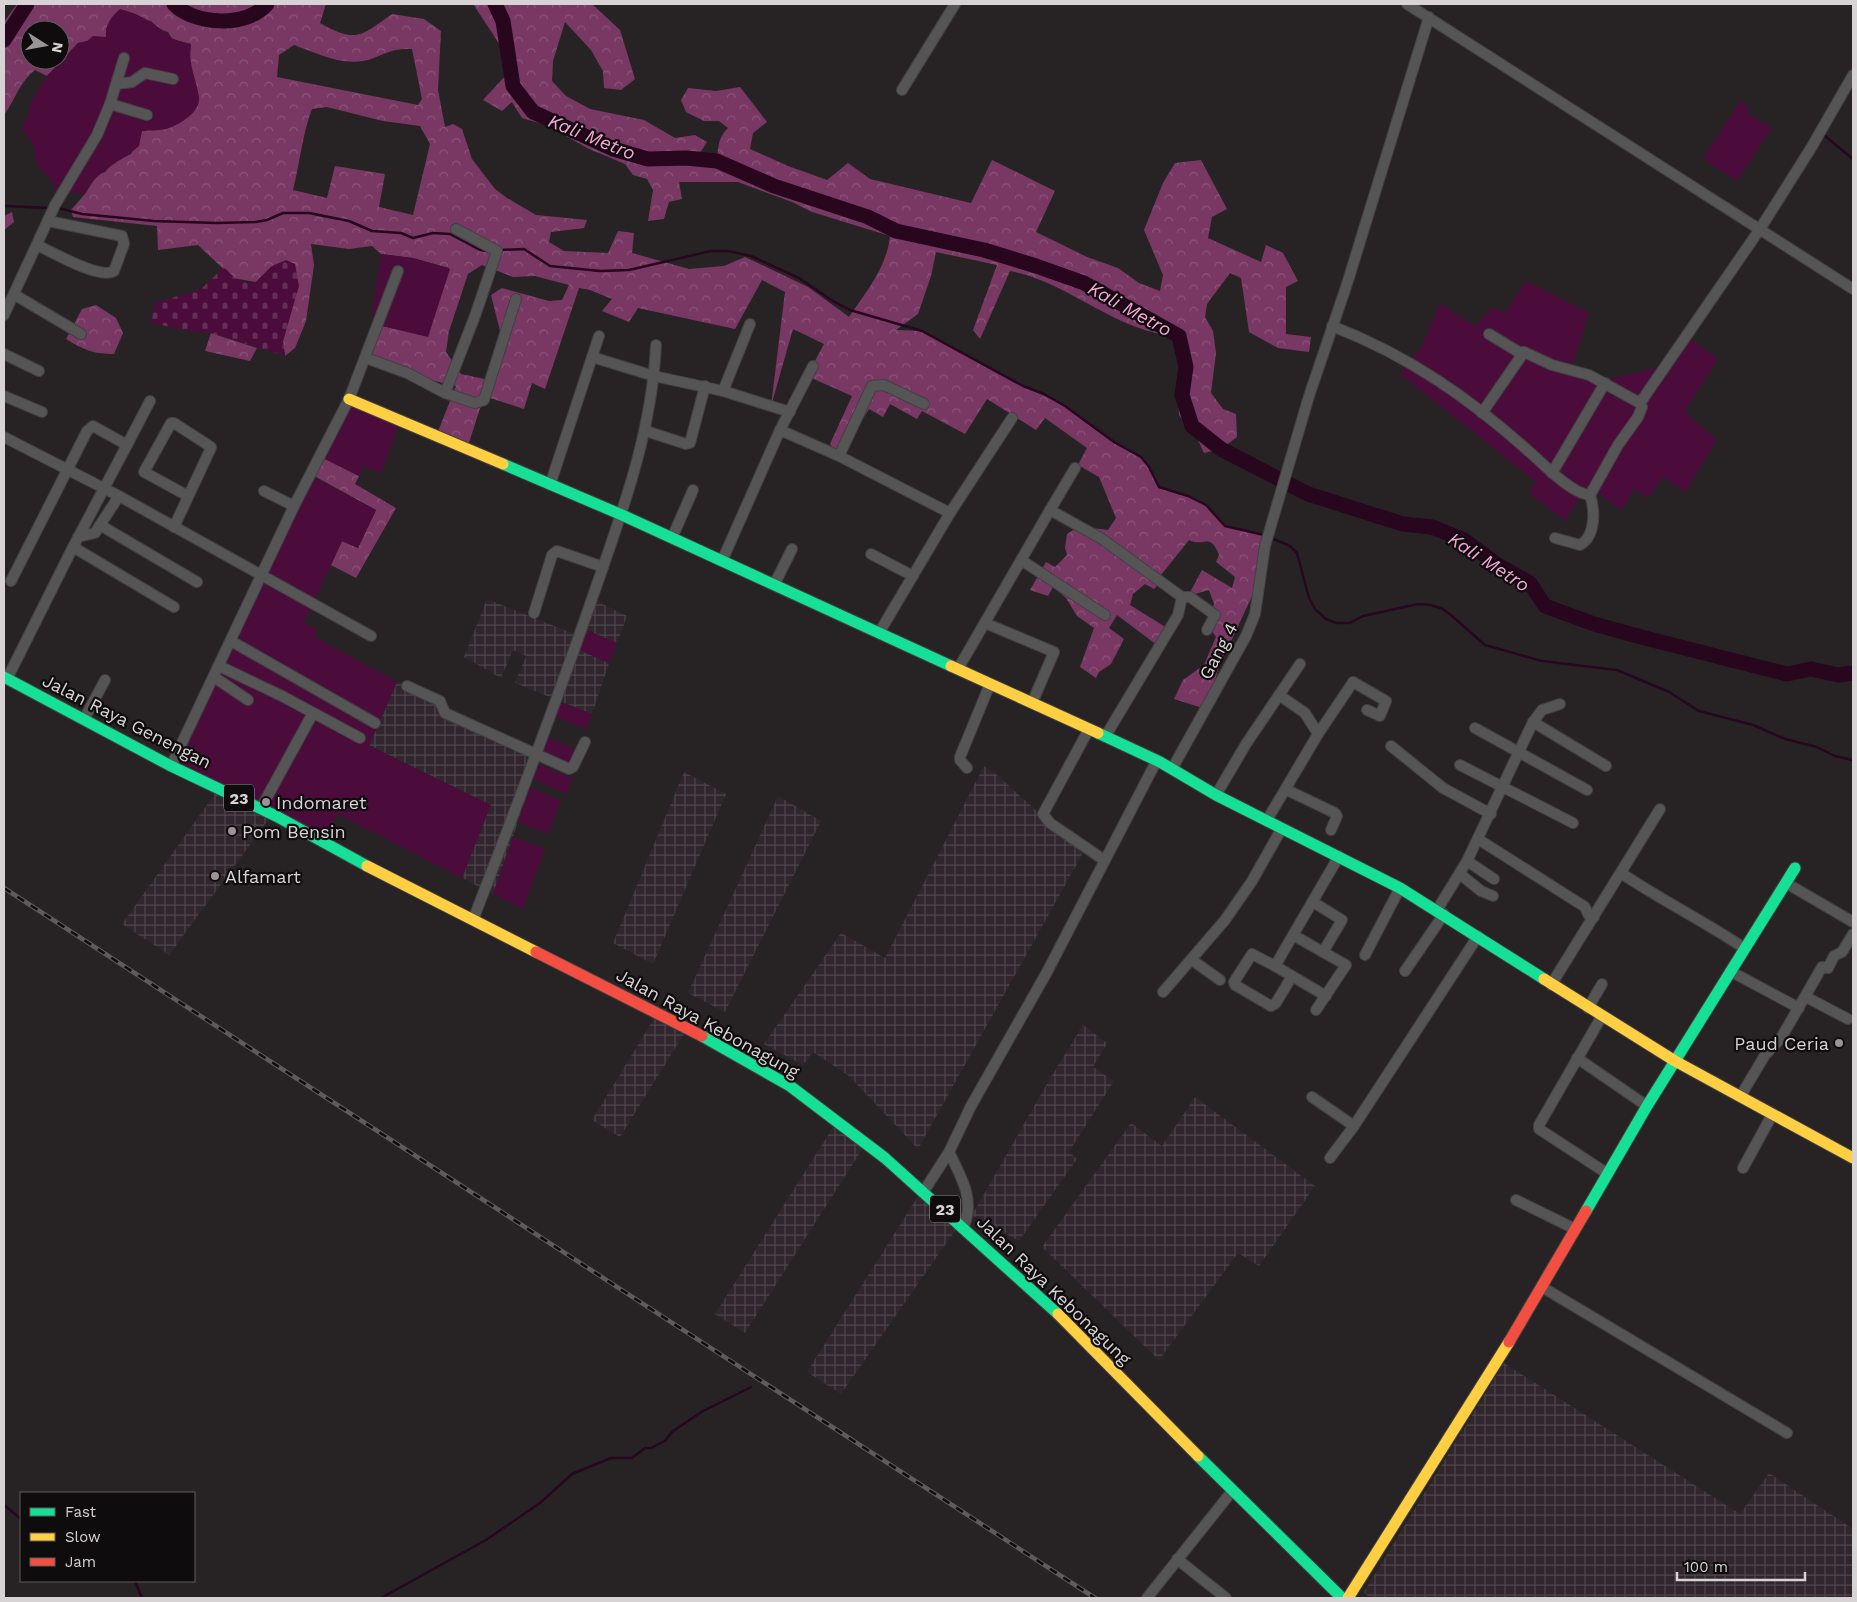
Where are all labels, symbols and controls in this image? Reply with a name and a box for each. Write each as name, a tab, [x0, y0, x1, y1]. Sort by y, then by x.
north arrow	[20, 20, 70, 70]
text: N	[49, 41, 67, 54]
water label: Kali Metro	[545, 109, 639, 165]
water label: Kali Metro	[1084, 277, 1176, 341]
water label: Kali Metro	[1444, 527, 1534, 597]
street label: Gang 4	[1194, 619, 1242, 683]
street label: Jalan Raya Genengan	[39, 669, 215, 773]
road number: 23	[224, 784, 254, 811]
place label: Indomaret	[276, 792, 367, 813]
marker: Indomaret	[260, 796, 272, 808]
place label: Pom Bensin	[242, 821, 346, 842]
marker: Pom Bensin	[226, 825, 238, 837]
place label: Alfamart	[225, 866, 301, 887]
marker: Alfamart	[209, 870, 221, 882]
street label: Jalan Raya Kebonagung	[613, 964, 803, 1082]
place label: Paud Ceria	[1734, 1033, 1829, 1054]
marker: Paud Ceria	[1833, 1037, 1845, 1049]
road number: 23	[930, 1196, 960, 1222]
street label: Jalan Raya Kebonagung	[973, 1211, 1136, 1369]
legend	[20, 1492, 195, 1582]
text: Fast	[65, 1503, 97, 1521]
text: Slow	[65, 1528, 101, 1546]
scale bar	[1677, 1550, 1804, 1582]
text: Jam	[65, 1553, 96, 1571]
text: 100 m	[1684, 1558, 1728, 1576]

